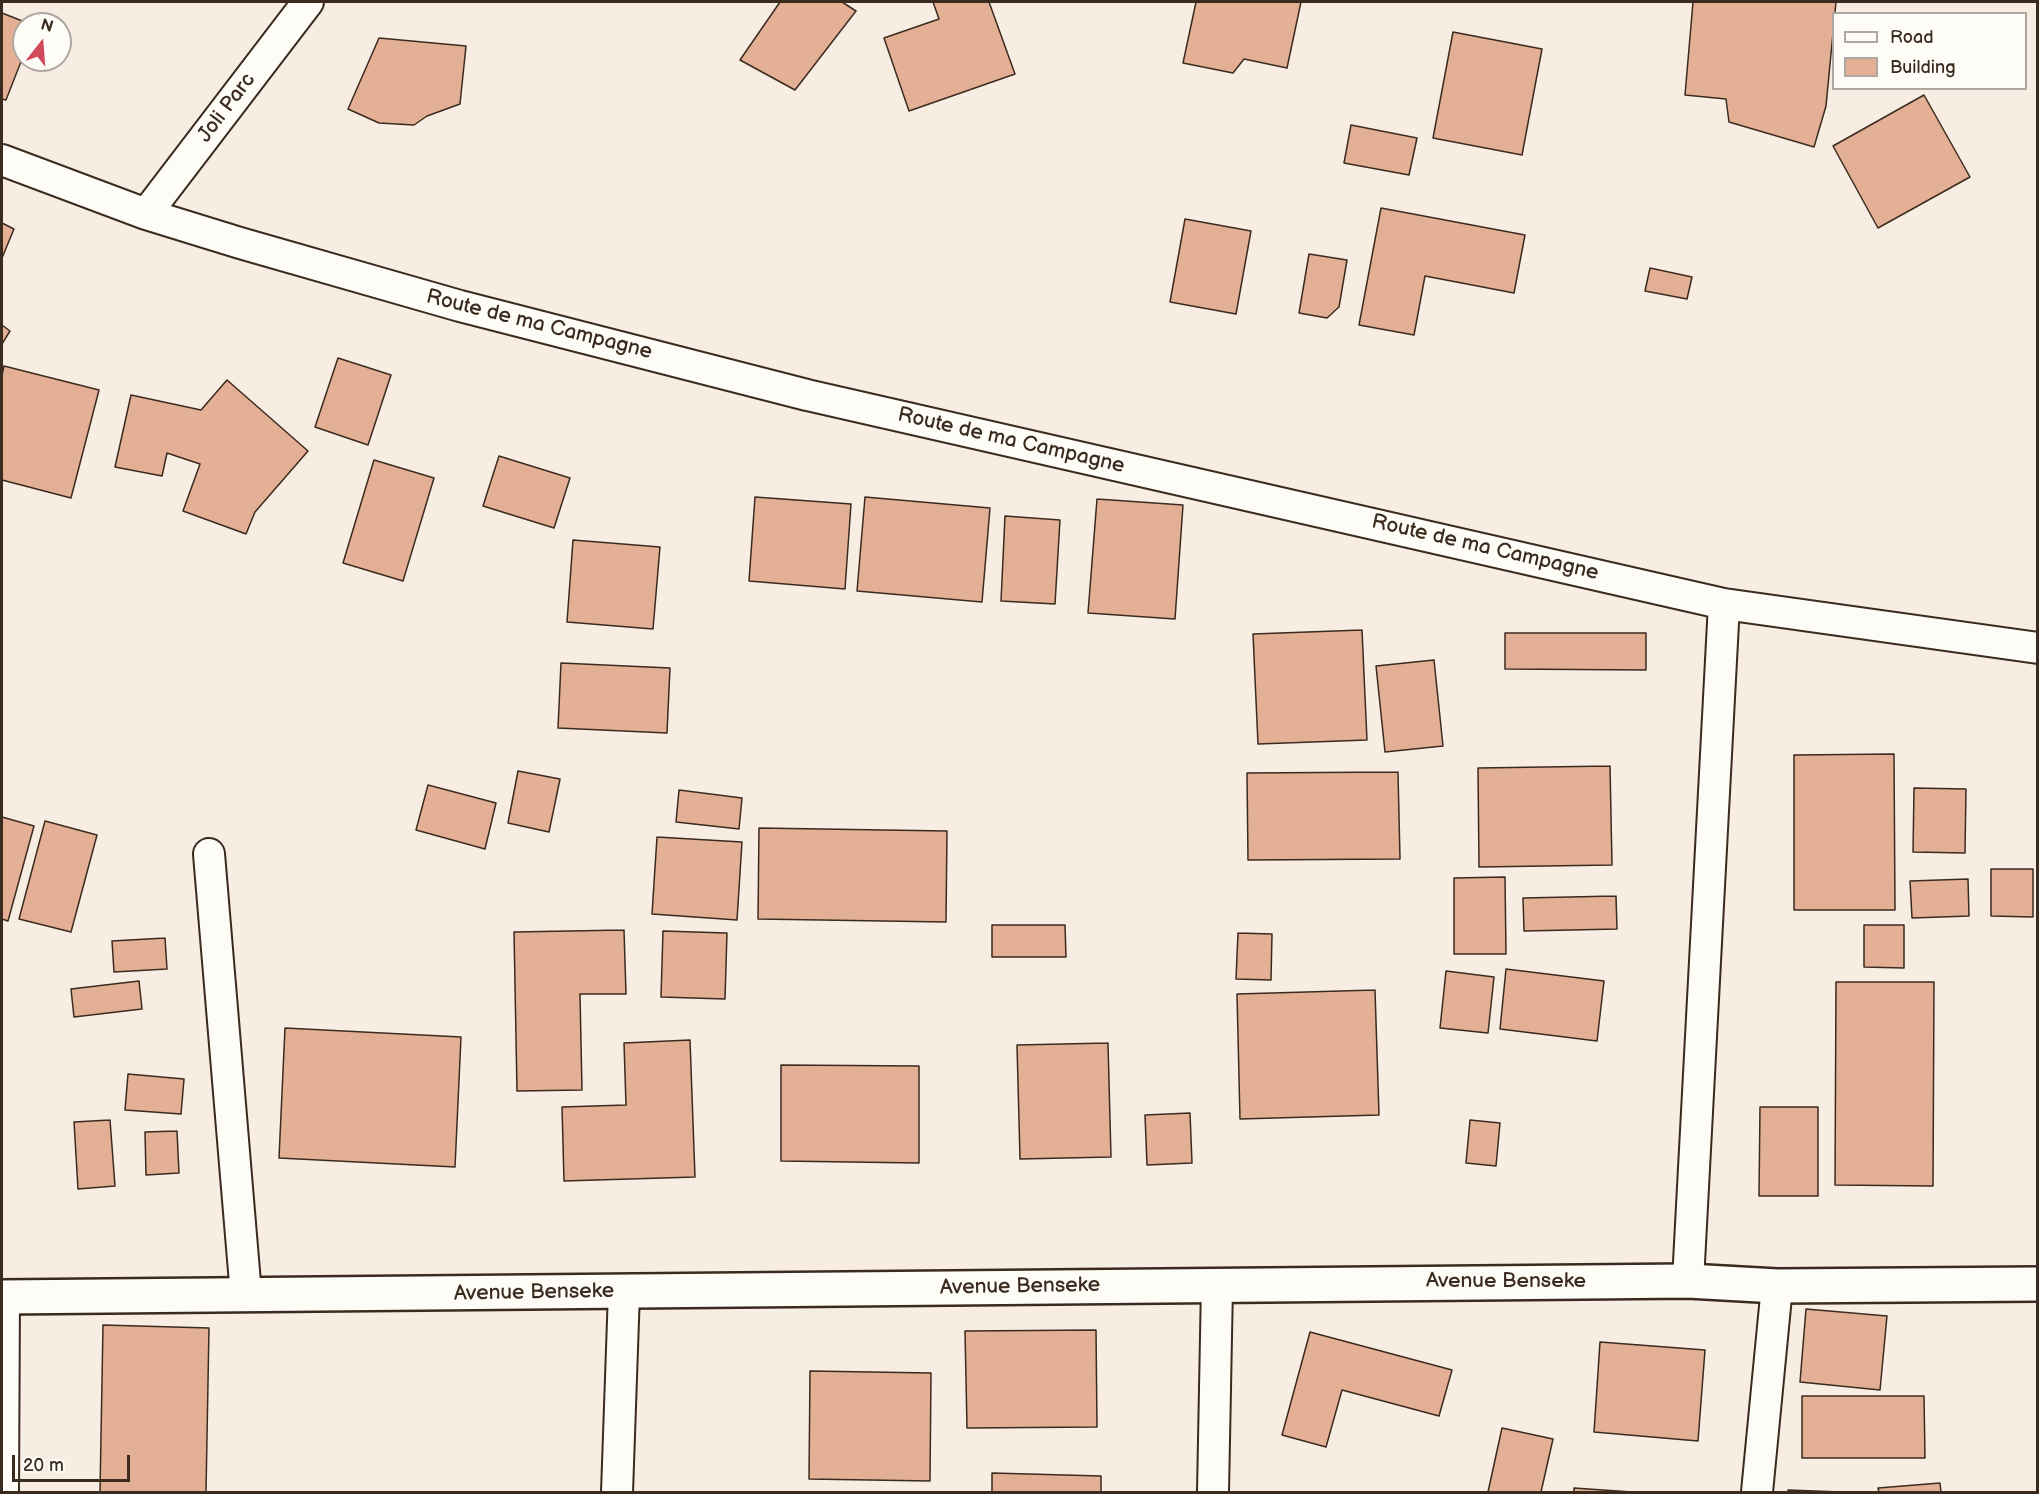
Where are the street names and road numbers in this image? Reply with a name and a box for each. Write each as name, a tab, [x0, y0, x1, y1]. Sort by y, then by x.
street label: Joli Parc	[193, 68, 261, 148]
street label: Route de ma Campagne	[423, 285, 655, 365]
street label: Route de ma Campagne	[895, 403, 1127, 479]
street label: Route de ma Campagne	[1369, 510, 1601, 586]
street label: Avenue Benseke	[1426, 1269, 1586, 1295]
street label: Avenue Benseke	[940, 1273, 1100, 1301]
street label: Avenue Benseke	[454, 1279, 614, 1307]

